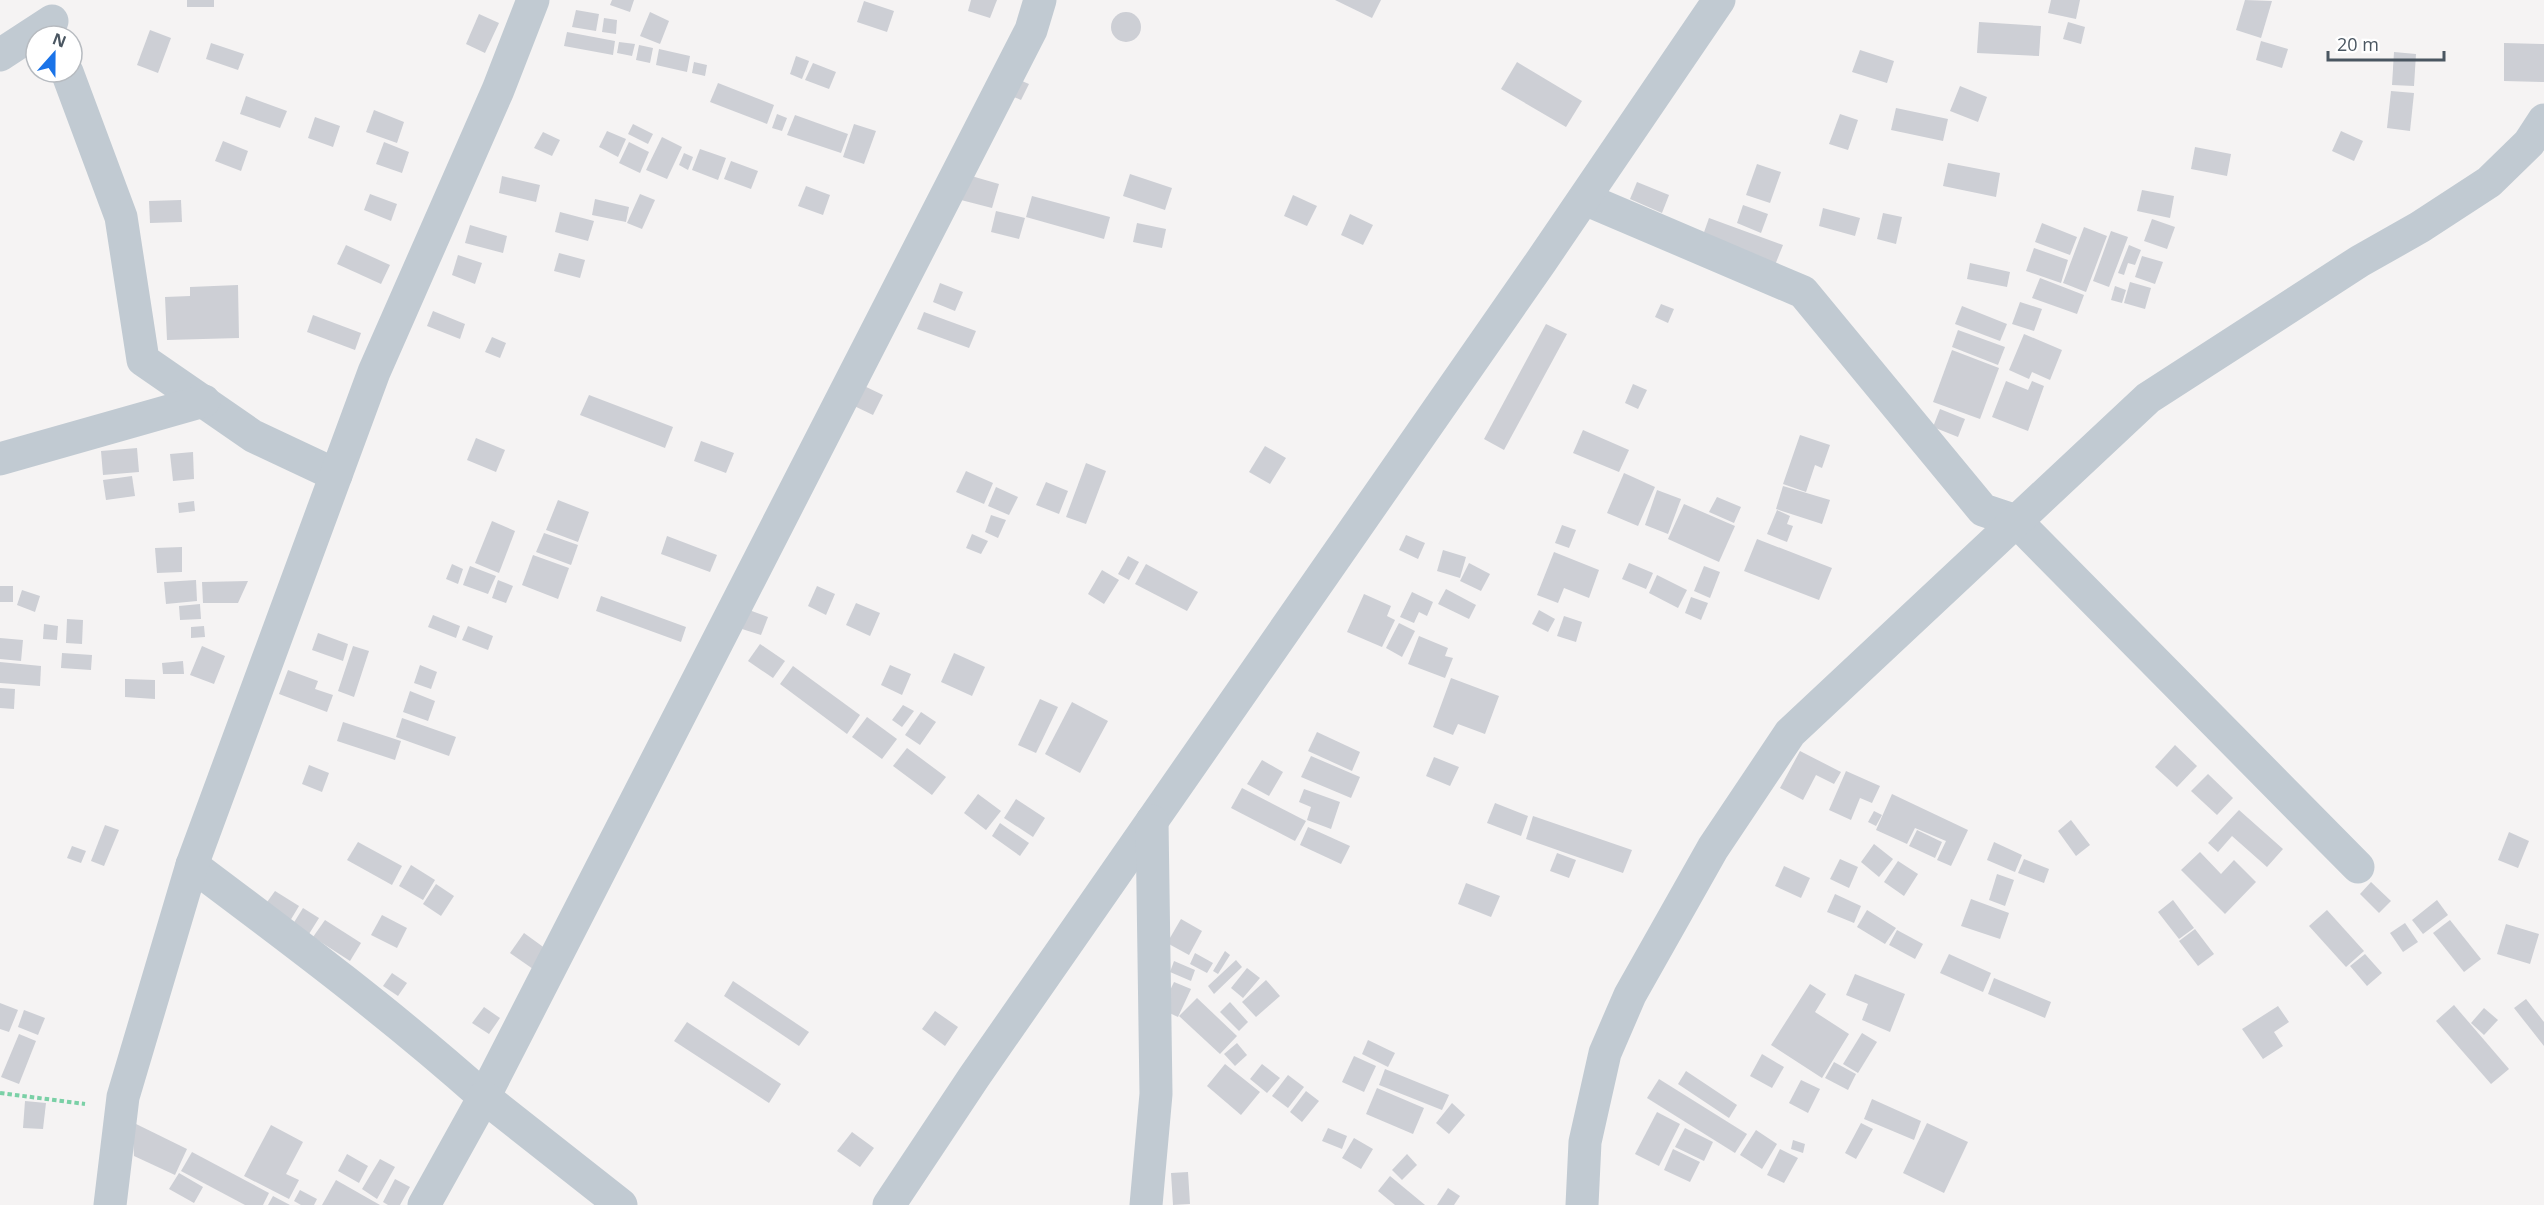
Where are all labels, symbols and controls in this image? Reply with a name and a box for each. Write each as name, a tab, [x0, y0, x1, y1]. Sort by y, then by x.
north arrow	[24, 24, 84, 84]
scale bar	[2328, 24, 2444, 62]
text: N	[49, 27, 69, 53]
text: 20 m	[2337, 32, 2379, 56]

